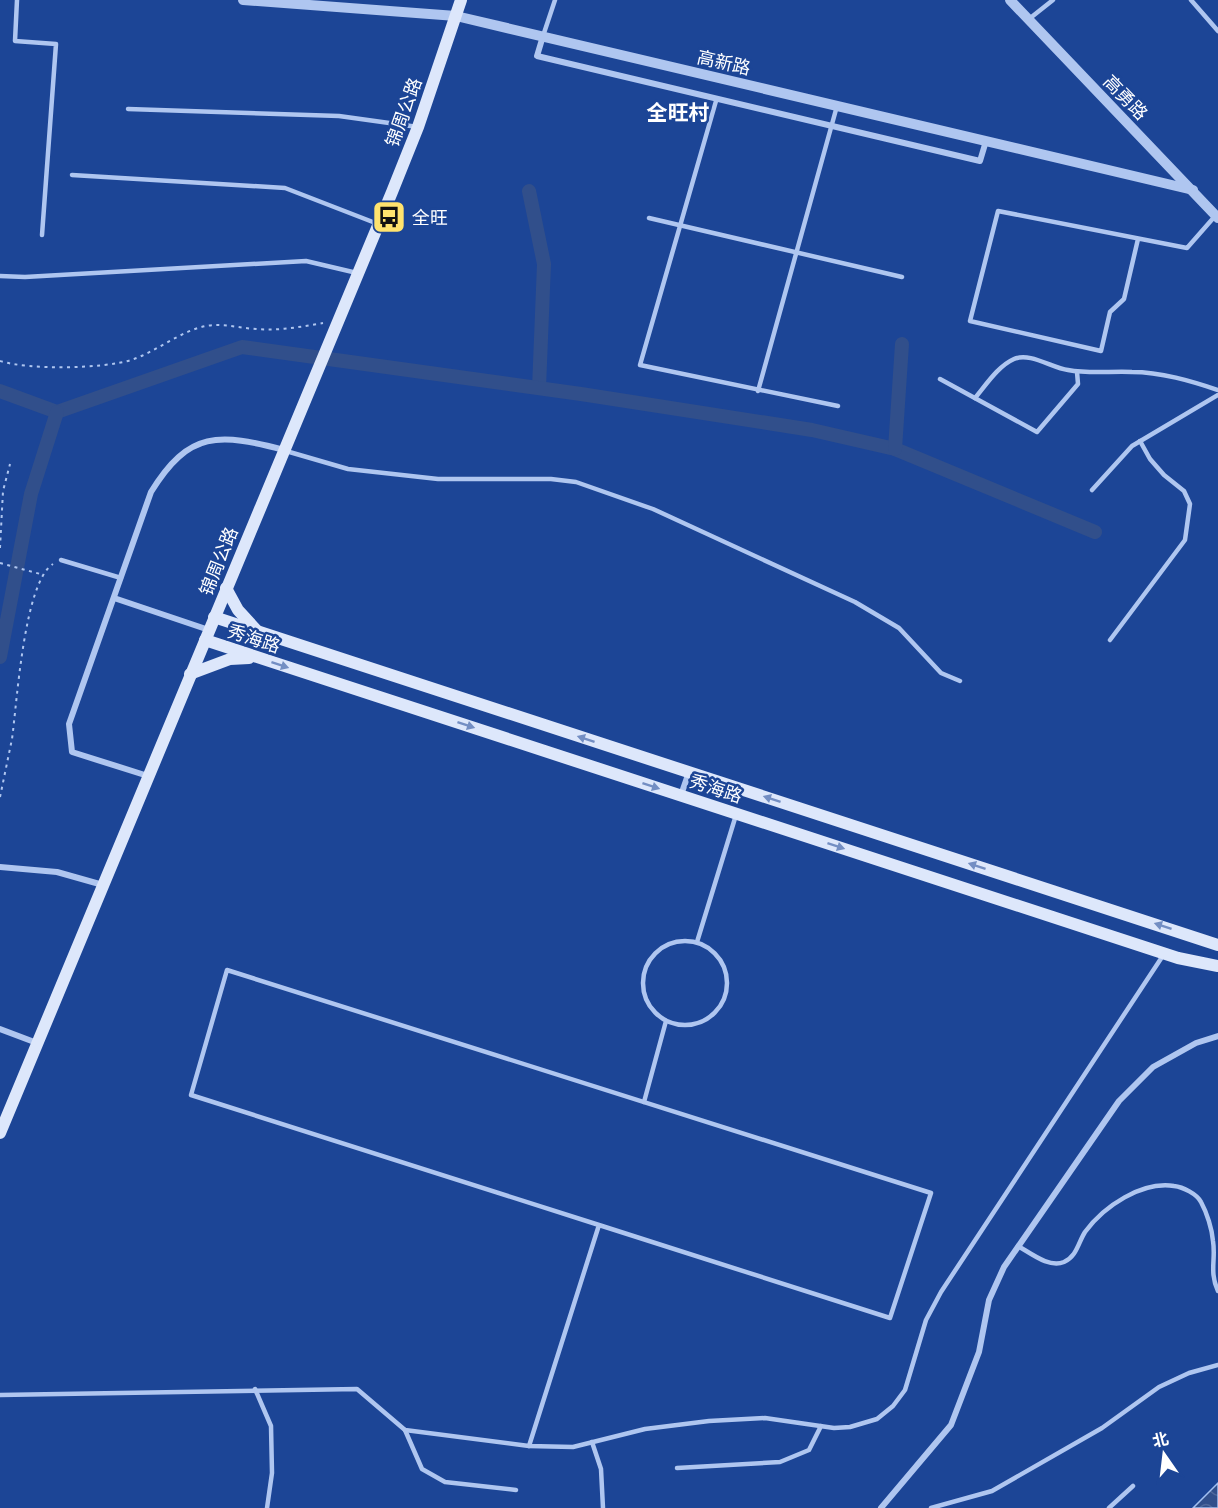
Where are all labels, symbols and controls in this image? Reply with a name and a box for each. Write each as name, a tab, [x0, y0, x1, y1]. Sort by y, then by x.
street label: 高新路	[695, 44, 753, 80]
street label: 高勇路	[1099, 69, 1153, 125]
street label: 锦周公路	[379, 74, 427, 150]
district label: 全旺村	[647, 98, 710, 126]
bus stop icon: 全旺	[371, 199, 407, 235]
place label: 全旺	[412, 205, 448, 229]
street label: 锦周公路	[193, 523, 243, 599]
street label: 秀海路	[225, 618, 283, 658]
one-way arrow	[271, 661, 289, 670]
one-way arrow	[457, 721, 475, 731]
one-way arrow	[577, 733, 595, 743]
street label: 秀海路	[687, 768, 745, 808]
one-way arrow	[642, 782, 660, 791]
one-way arrow	[763, 793, 781, 803]
one-way arrow	[827, 842, 845, 851]
one-way arrow	[968, 860, 986, 870]
one-way arrow	[1154, 921, 1172, 930]
north arrow	[1134, 1424, 1194, 1484]
text: 北	[1150, 1427, 1171, 1452]

